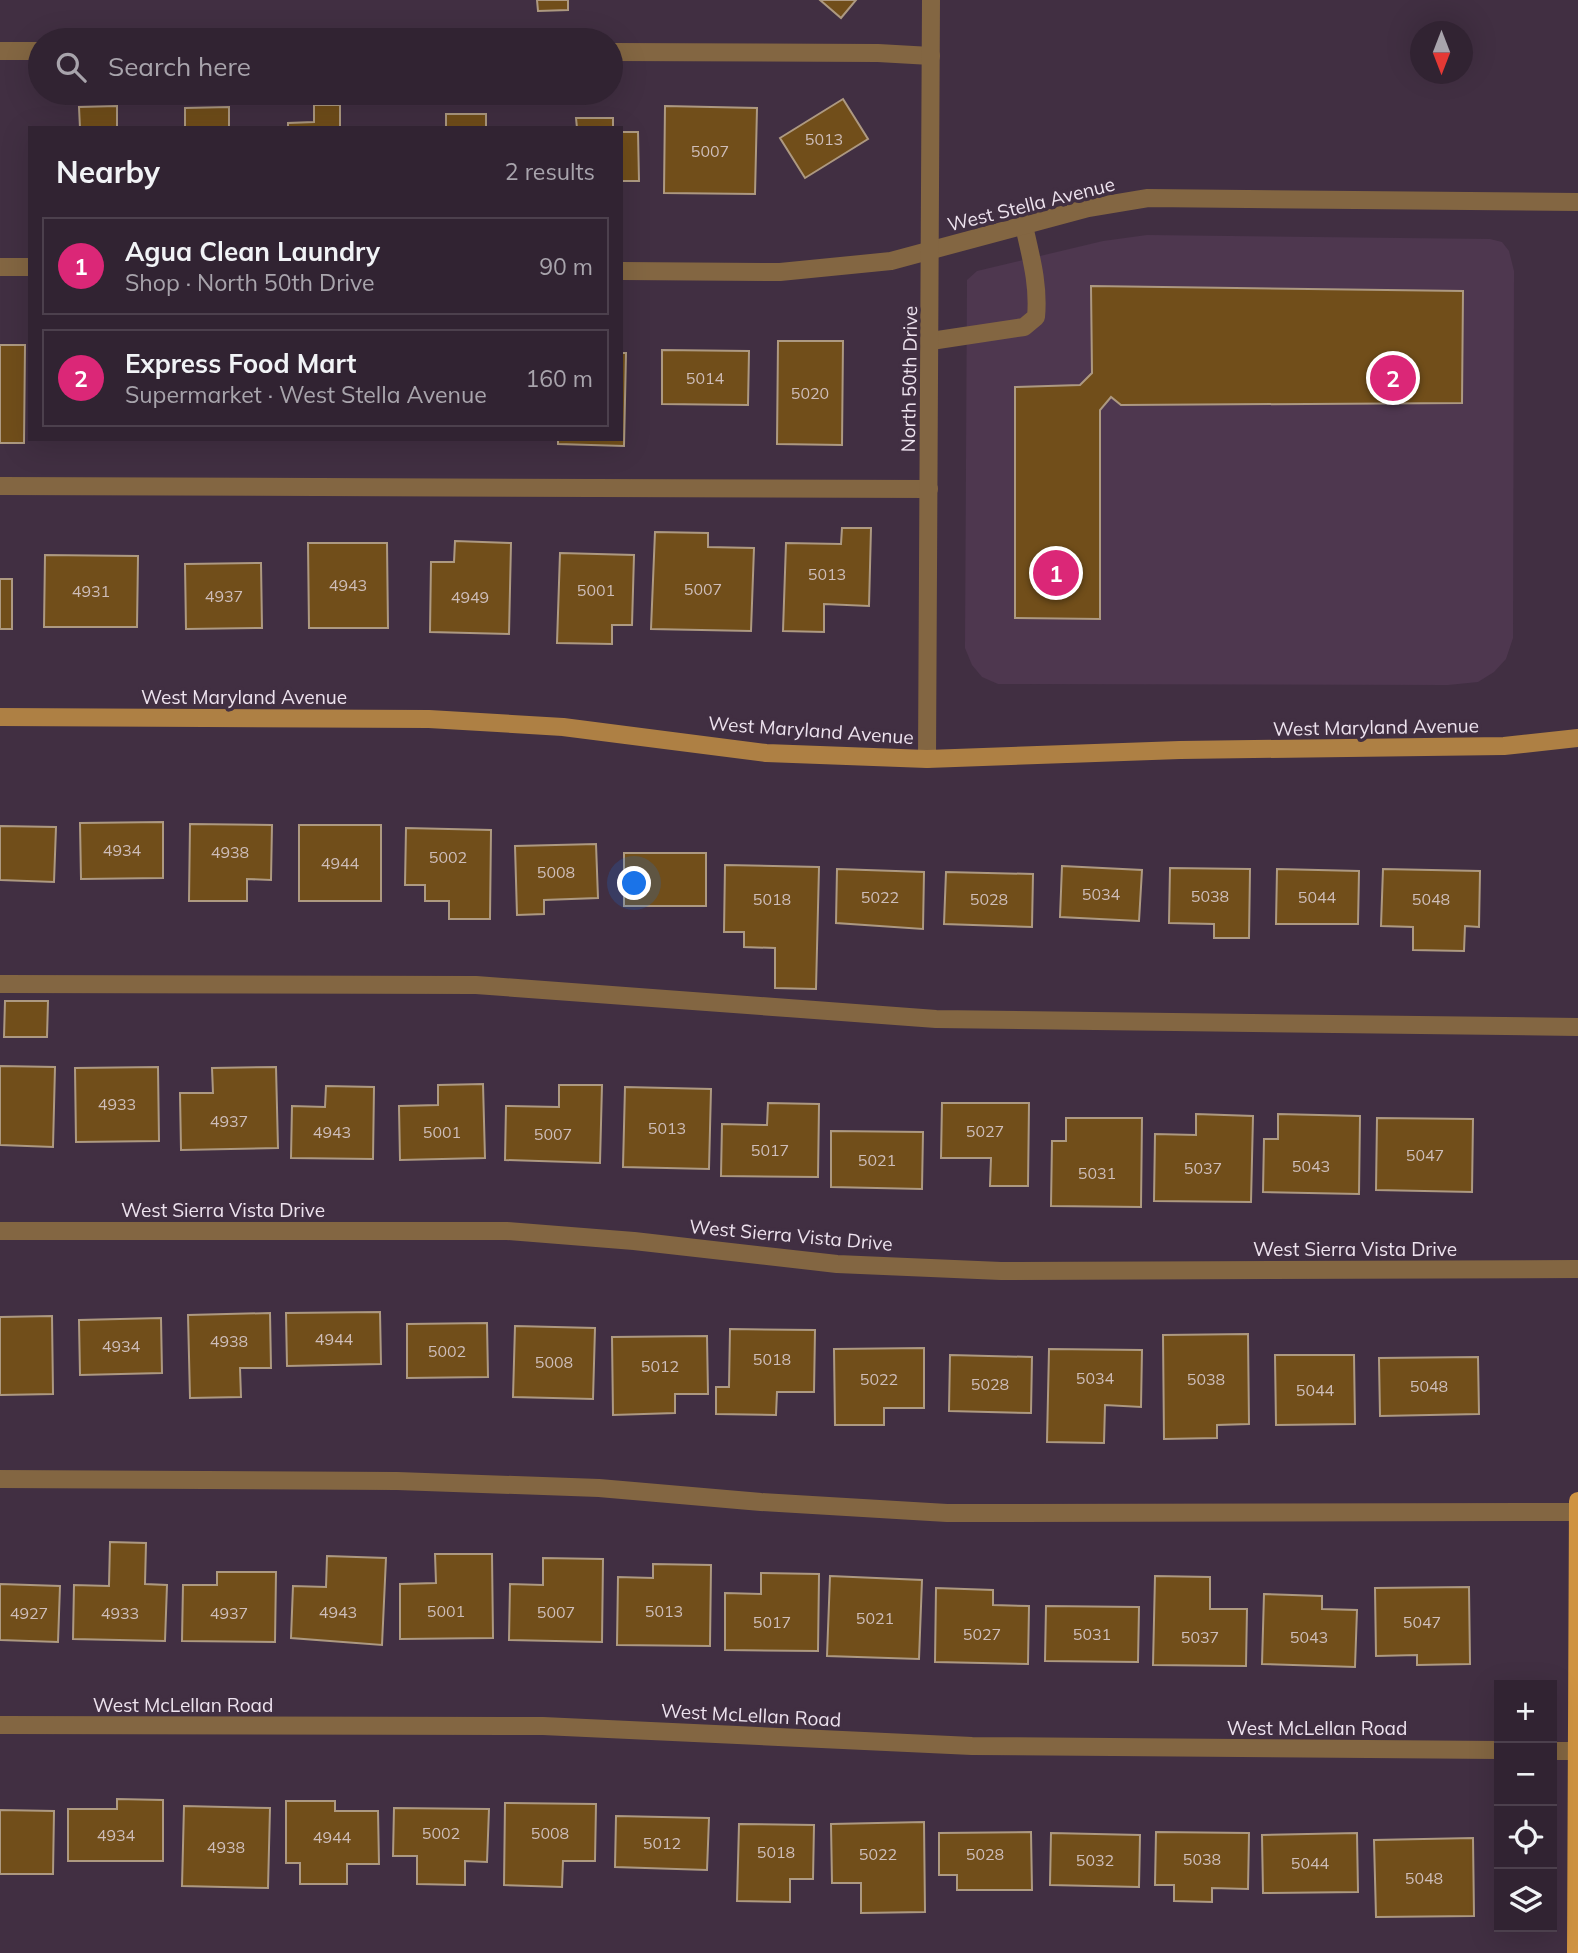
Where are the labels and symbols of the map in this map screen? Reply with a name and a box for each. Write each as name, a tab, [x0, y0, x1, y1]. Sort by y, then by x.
north arrow	[1410, 21, 1473, 84]
house number: 5013	[805, 129, 843, 149]
house number: 5007	[691, 141, 729, 161]
street label: West Stella Avenue	[945, 172, 1117, 236]
street label: North 50th Drive	[896, 305, 922, 453]
pin: 2	[1370, 352, 1416, 404]
house number: 5014	[686, 368, 725, 388]
house number: 5020	[791, 383, 829, 403]
pin: 1	[1033, 547, 1079, 599]
house number: 5013	[808, 564, 846, 584]
house number: 4943	[329, 575, 367, 595]
house number: 5007	[684, 579, 722, 599]
house number: 5001	[577, 580, 615, 600]
house number: 4931	[72, 581, 110, 601]
house number: 4937	[205, 586, 243, 606]
house number: 4949	[451, 587, 489, 607]
street label: West Maryland Avenue	[141, 685, 347, 709]
street label: West Maryland Avenue	[707, 711, 915, 749]
street label: West Maryland Avenue	[1273, 713, 1479, 741]
house number: 4934	[103, 840, 142, 860]
house number: 4938	[211, 842, 249, 862]
house number: 5002	[429, 847, 467, 867]
house number: 4944	[321, 853, 360, 873]
house number: 5008	[537, 862, 575, 882]
your location	[617, 866, 651, 900]
house number: 5034	[1082, 884, 1121, 904]
house number: 5038	[1191, 886, 1229, 906]
house number: 5022	[861, 887, 899, 907]
house number: 5044	[1298, 887, 1337, 907]
house number: 5018	[753, 889, 791, 909]
house number: 5028	[970, 889, 1008, 909]
house number: 5048	[1412, 889, 1450, 909]
house number: 4933	[98, 1094, 136, 1114]
house number: 4937	[210, 1111, 248, 1131]
house number: 5013	[648, 1118, 686, 1138]
house number: 5027	[966, 1121, 1004, 1141]
house number: 4943	[313, 1122, 351, 1142]
house number: 5001	[423, 1122, 461, 1142]
house number: 5007	[534, 1124, 572, 1144]
house number: 5017	[751, 1140, 789, 1160]
house number: 5047	[1406, 1145, 1444, 1165]
house number: 5021	[858, 1150, 896, 1170]
house number: 5043	[1292, 1156, 1330, 1176]
house number: 5037	[1184, 1158, 1222, 1178]
house number: 5031	[1078, 1163, 1116, 1183]
street label: West Sierra Vista Drive	[121, 1198, 325, 1222]
street label: West Sierra Vista Drive	[688, 1214, 894, 1256]
street label: West Sierra Vista Drive	[1253, 1237, 1457, 1261]
house number: 4944	[315, 1329, 354, 1349]
house number: 4938	[210, 1331, 248, 1351]
house number: 4934	[102, 1336, 141, 1356]
house number: 5002	[428, 1341, 466, 1361]
house number: 5018	[753, 1349, 791, 1369]
house number: 5008	[535, 1352, 573, 1372]
house number: 5012	[641, 1356, 679, 1376]
house number: 5034	[1076, 1368, 1115, 1388]
house number: 5022	[860, 1369, 898, 1389]
house number: 5038	[1187, 1369, 1225, 1389]
house number: 5028	[971, 1374, 1009, 1394]
house number: 5048	[1410, 1376, 1448, 1396]
house number: 5044	[1296, 1380, 1335, 1400]
house number: 5001	[427, 1601, 465, 1621]
house number: 5013	[645, 1601, 683, 1621]
house number: 4943	[319, 1602, 357, 1622]
house number: 5007	[537, 1602, 575, 1622]
house number: 4927	[10, 1603, 48, 1623]
house number: 4933	[101, 1603, 139, 1623]
house number: 4937	[210, 1603, 248, 1623]
house number: 5021	[856, 1608, 894, 1628]
house number: 5017	[753, 1612, 791, 1632]
house number: 5047	[1403, 1612, 1441, 1632]
house number: 5027	[963, 1624, 1001, 1644]
house number: 5031	[1073, 1624, 1111, 1644]
house number: 5037	[1181, 1627, 1219, 1647]
house number: 5043	[1290, 1627, 1328, 1647]
street label: West McLellan Road	[93, 1693, 273, 1717]
street label: West McLellan Road	[660, 1698, 842, 1732]
street label: West McLellan Road	[1227, 1716, 1407, 1740]
house number: 5002	[422, 1823, 460, 1843]
house number: 5008	[531, 1823, 569, 1843]
house number: 4934	[97, 1825, 136, 1845]
house number: 4944	[313, 1827, 352, 1847]
house number: 5012	[643, 1833, 681, 1853]
house number: 4938	[207, 1837, 245, 1857]
house number: 5018	[757, 1842, 795, 1862]
house number: 5022	[859, 1844, 897, 1864]
house number: 5028	[966, 1844, 1004, 1864]
house number: 5038	[1183, 1849, 1221, 1869]
house number: 5032	[1076, 1850, 1114, 1870]
house number: 5044	[1291, 1853, 1330, 1873]
house number: 5048	[1405, 1868, 1443, 1888]

